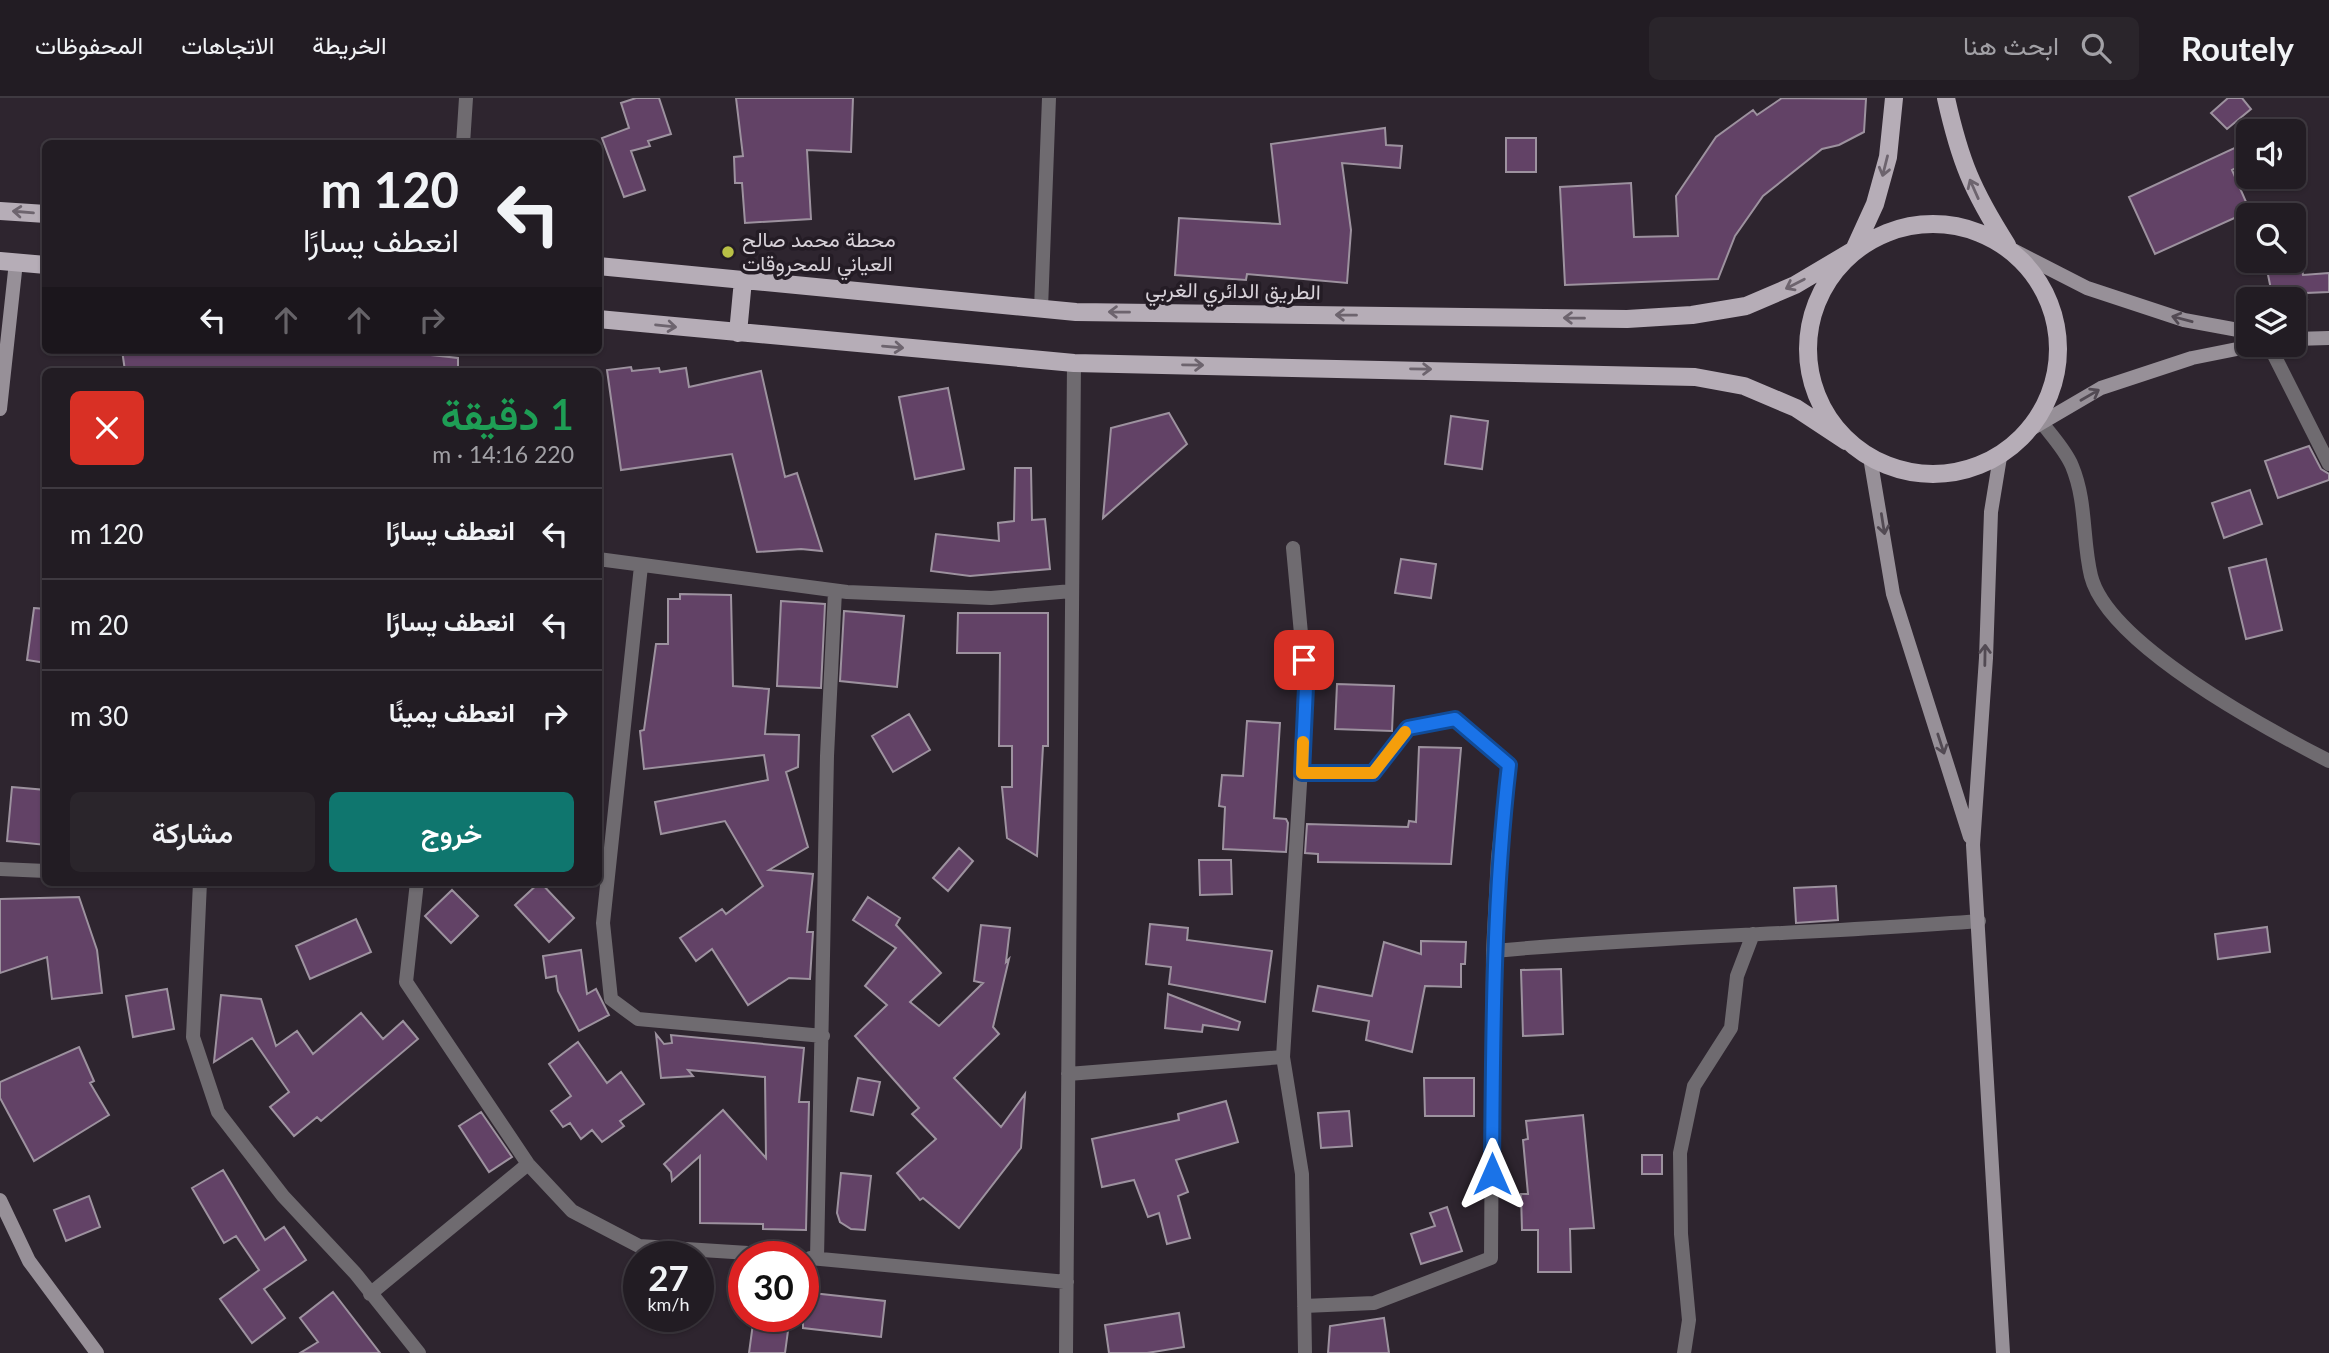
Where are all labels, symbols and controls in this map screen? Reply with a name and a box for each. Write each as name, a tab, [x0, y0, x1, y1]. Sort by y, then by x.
search box	[1649, 17, 2139, 80]
text: Routely	[2181, 28, 2294, 68]
text: ابحث هنا	[1963, 29, 2059, 61]
icon: search	[2077, 29, 2115, 67]
text: المحفوظات	[35, 30, 143, 59]
text: الاتجاهات	[181, 30, 274, 59]
text: الخريطة	[312, 30, 387, 59]
map controls	[2236, 119, 2306, 357]
button: sound	[2236, 119, 2306, 189]
one-way arrow	[1878, 154, 1891, 176]
text: 120 m	[321, 160, 459, 218]
icon: left	[483, 168, 574, 259]
one-way arrow	[1967, 179, 1980, 201]
button: search	[2236, 203, 2306, 273]
one-way arrow	[12, 205, 35, 218]
text: انعطف يسارًا	[303, 220, 459, 259]
place label: محطة محمد صالح العياني للمحروقات	[742, 226, 896, 281]
marker: محطة محمد صالح العياني للمحروقات	[720, 244, 736, 260]
street label: الطريق الدائري الغربي	[1145, 275, 1321, 310]
one-way arrow	[1785, 277, 1806, 291]
button: layers	[2236, 287, 2306, 357]
icon: left	[194, 301, 232, 339]
icon: ahead	[267, 301, 305, 339]
icon: ahead	[340, 301, 378, 339]
icon: right	[413, 301, 451, 339]
one-way arrow	[1107, 305, 1130, 319]
one-way arrow	[1335, 308, 1358, 322]
one-way arrow	[1562, 311, 1585, 325]
one-way arrow	[2171, 312, 2194, 325]
one-way arrow	[655, 319, 677, 332]
one-way arrow	[881, 340, 904, 353]
one-way arrow	[1181, 358, 1204, 372]
one-way arrow	[1409, 362, 1432, 376]
one-way arrow	[2079, 387, 2099, 401]
text: 1 دقيقة	[441, 389, 574, 439]
button: close	[70, 391, 144, 465]
text: 220 m · 14:16	[432, 440, 574, 468]
one-way arrow	[1877, 512, 1890, 535]
text: انعطف يسارًا	[386, 514, 515, 546]
icon: left	[536, 515, 574, 553]
text: 120 m	[70, 518, 143, 550]
text: انعطف يسارًا	[386, 605, 515, 637]
icon: left	[536, 606, 574, 644]
text: 20 m	[70, 609, 128, 641]
pin	[1274, 630, 1334, 690]
icon: arrive	[1285, 641, 1323, 679]
one-way arrow	[1979, 644, 1992, 667]
text: انعطف يمينًا	[389, 696, 515, 728]
icon: right	[536, 697, 574, 735]
text: 30 m	[70, 700, 128, 732]
one-way arrow	[1935, 732, 1948, 754]
button: مشاركة	[70, 792, 315, 872]
button: خروج	[329, 792, 574, 872]
position arrow	[1455, 1137, 1529, 1211]
speed limit sign: 30	[728, 1241, 819, 1332]
text: 27	[648, 1256, 689, 1298]
text: km/h	[647, 1293, 690, 1315]

